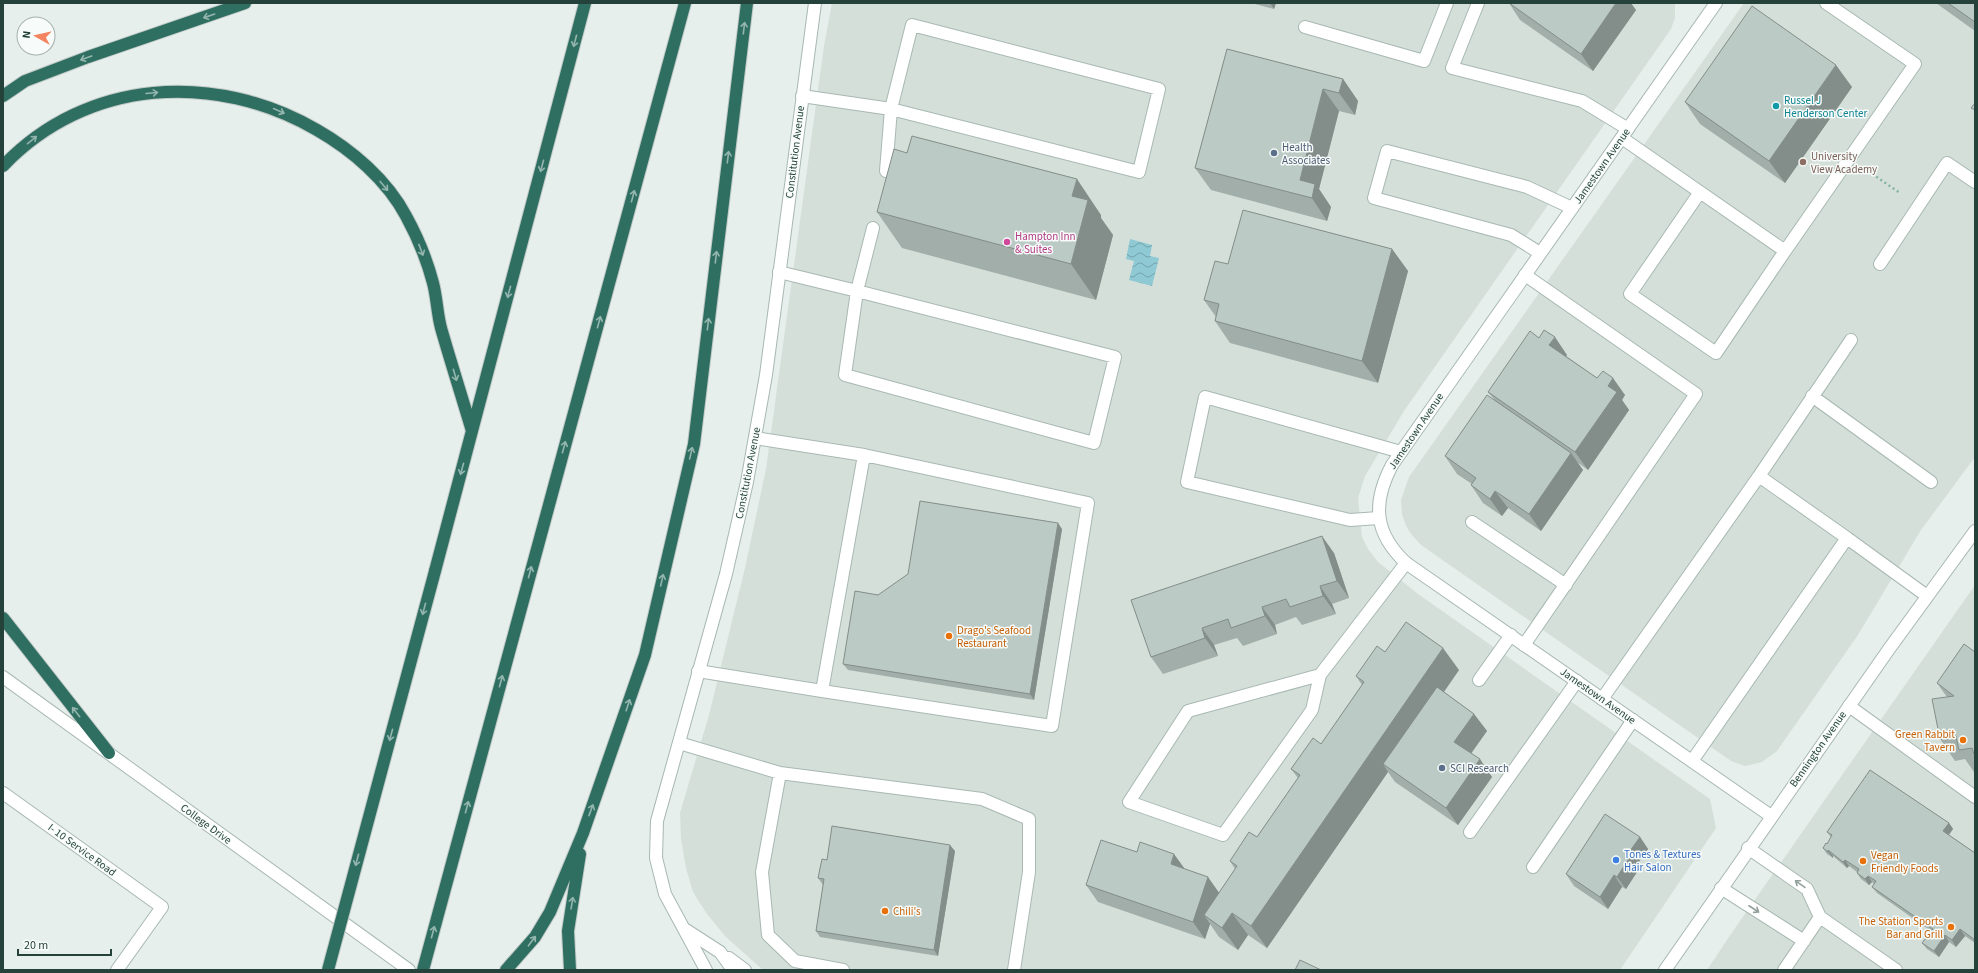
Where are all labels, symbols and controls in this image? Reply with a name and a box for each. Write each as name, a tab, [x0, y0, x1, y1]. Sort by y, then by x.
one-way arrow	[203, 12, 215, 20]
north arrow	[16, 16, 56, 56]
one-way arrow	[740, 22, 747, 35]
text: N	[19, 30, 35, 39]
one-way arrow	[571, 34, 578, 47]
one-way arrow	[80, 54, 92, 62]
one-way arrow	[145, 89, 158, 97]
place label: Russel J Henderson Center	[1784, 93, 1868, 121]
marker: Russel J Henderson Center	[1771, 101, 1781, 111]
street label: Constitution Avenue	[782, 104, 808, 199]
one-way arrow	[273, 108, 285, 115]
street label: Jamestown Avenue	[1570, 125, 1634, 207]
one-way arrow	[27, 136, 38, 145]
place label: Health Associates	[1282, 140, 1331, 168]
marker: Health Associates	[1269, 148, 1279, 158]
place label: University View Academy	[1811, 149, 1877, 177]
one-way arrow	[724, 151, 732, 164]
marker: University View Academy	[1798, 157, 1808, 167]
one-way arrow	[538, 160, 545, 173]
one-way arrow	[379, 180, 388, 191]
one-way arrow	[630, 190, 637, 203]
place label: Hampton Inn & Suites	[1015, 229, 1075, 257]
marker: Hampton Inn & Suites	[1002, 237, 1012, 247]
one-way arrow	[418, 244, 426, 256]
one-way arrow	[712, 251, 720, 264]
one-way arrow	[504, 285, 512, 298]
one-way arrow	[595, 315, 603, 328]
one-way arrow	[704, 318, 712, 331]
one-way arrow	[452, 369, 459, 382]
street label: Jamestown Avenue	[1385, 389, 1447, 472]
street label: Constitution Avenue	[732, 425, 764, 520]
one-way arrow	[561, 441, 569, 454]
one-way arrow	[688, 447, 696, 460]
one-way arrow	[458, 462, 465, 475]
one-way arrow	[527, 566, 534, 579]
one-way arrow	[659, 573, 666, 586]
one-way arrow	[420, 602, 428, 615]
place label: Drago's Seafood Restaurant	[957, 623, 1031, 651]
marker: Drago's Seafood Restaurant	[944, 631, 954, 641]
street label: Jamestown Avenue	[1557, 664, 1639, 728]
one-way arrow	[498, 675, 505, 688]
one-way arrow	[625, 699, 632, 712]
one-way arrow	[72, 706, 80, 717]
street label: Bennington Avenue	[1786, 707, 1850, 790]
place label: Green Rabbit Tavern	[1895, 727, 1955, 755]
one-way arrow	[387, 728, 394, 741]
marker: Green Rabbit Tavern	[1958, 735, 1968, 745]
place label: SCI Research	[1450, 761, 1509, 776]
marker: SCI Research	[1437, 763, 1447, 773]
street label: College Drive	[177, 800, 235, 848]
one-way arrow	[464, 801, 471, 814]
one-way arrow	[588, 804, 596, 816]
street label: I- 10 Service Road	[45, 820, 119, 880]
place label: Tones & Textures Hair Salon	[1624, 847, 1701, 875]
place label: Vegan Friendly Foods	[1871, 848, 1939, 876]
one-way arrow	[353, 853, 361, 866]
marker: Tones & Textures Hair Salon	[1611, 855, 1621, 865]
marker: Vegan Friendly Foods	[1858, 856, 1868, 866]
one-way arrow	[1795, 880, 1806, 888]
one-way arrow	[568, 897, 576, 910]
place label: Chili's	[893, 904, 921, 919]
one-way arrow	[1748, 905, 1759, 913]
marker: Chili's	[880, 906, 890, 916]
place label: The Station Sports Bar and Grill	[1858, 914, 1943, 942]
marker: The Station Sports Bar and Grill	[1946, 922, 1956, 932]
one-way arrow	[430, 926, 438, 939]
scale bar	[18, 931, 111, 957]
one-way arrow	[528, 935, 536, 946]
text: 20 m	[24, 937, 48, 954]

